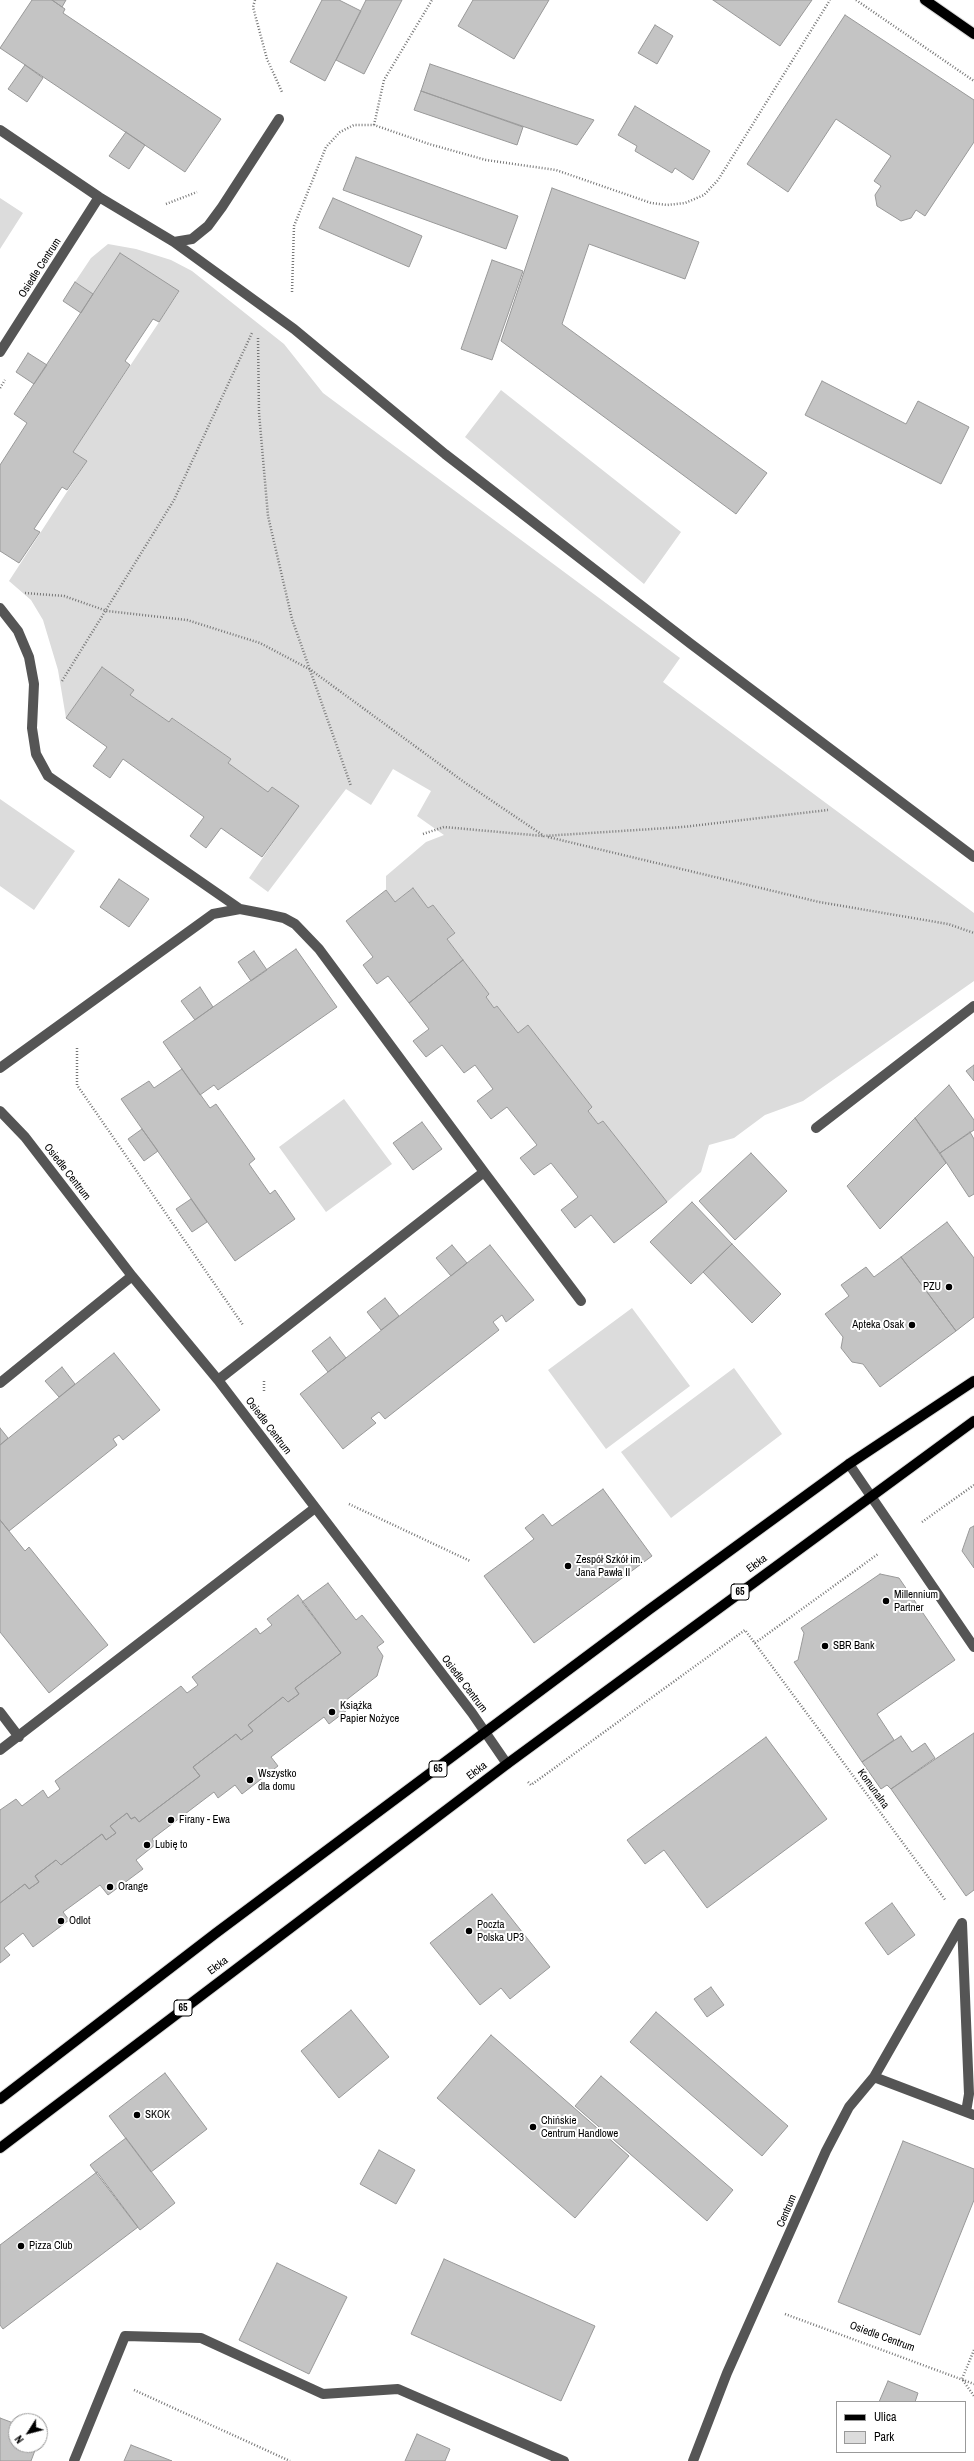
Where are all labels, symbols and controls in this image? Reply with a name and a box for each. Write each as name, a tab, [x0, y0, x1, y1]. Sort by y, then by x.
street label: Osiedle Centrum	[16, 236, 64, 300]
street label: Osiedle Centrum	[41, 1141, 93, 1203]
place label: PZU	[923, 1280, 941, 1294]
marker: PZU	[944, 1282, 954, 1292]
place label: Apteka Osak	[852, 1318, 904, 1332]
marker: Apteka Osak	[907, 1320, 917, 1330]
street label: Osiedle Centrum	[242, 1395, 294, 1457]
street label: Ełcka	[744, 1552, 770, 1576]
place label: Zespół Szkół im. Jana Pawła II	[576, 1553, 643, 1579]
marker: Zespół Szkół im. Jana Pawła II	[563, 1561, 573, 1571]
road number: 65	[731, 1584, 749, 1600]
place label: Millennium Partner	[894, 1588, 938, 1614]
marker: Millennium Partner	[881, 1596, 891, 1606]
place label: SBR Bank	[833, 1639, 875, 1653]
marker: SBR Bank	[820, 1641, 830, 1651]
street label: Osiedle Centrum	[438, 1653, 490, 1715]
place label: Książka Papier Nożyce	[340, 1699, 399, 1725]
marker: Książka Papier Nożyce	[327, 1707, 337, 1717]
street label: Ełcka	[464, 1759, 490, 1783]
road number: 65	[429, 1761, 447, 1777]
place label: Wszystko dla domu	[258, 1767, 297, 1793]
street label: Komunalna	[854, 1767, 892, 1811]
marker: Wszystko dla domu	[245, 1775, 255, 1785]
place label: Firany - Ewa	[179, 1813, 230, 1827]
marker: Firany - Ewa	[166, 1815, 176, 1825]
place label: Lubię to	[155, 1838, 188, 1852]
marker: Lubię to	[142, 1840, 152, 1850]
place label: Orange	[118, 1880, 148, 1894]
marker: Orange	[105, 1882, 115, 1892]
place label: Odlot	[69, 1914, 91, 1928]
marker: Odlot	[56, 1916, 66, 1926]
place label: Poczta Polska UP3	[477, 1918, 524, 1944]
marker: Poczta Polska UP3	[464, 1926, 474, 1936]
street label: Ełcka	[205, 1954, 231, 1978]
road number: 65	[174, 2000, 192, 2016]
place label: SKOK	[145, 2108, 170, 2122]
marker: SKOK	[132, 2110, 142, 2120]
place label: Chińskie Centrum Handlowe	[541, 2114, 618, 2140]
marker: Chińskie Centrum Handlowe	[528, 2122, 538, 2132]
street label: Centrum	[774, 2193, 800, 2229]
place label: Pizza Club	[29, 2239, 73, 2253]
marker: Pizza Club	[16, 2241, 26, 2251]
street label: Osiedle Centrum	[848, 2319, 916, 2355]
legend	[836, 2401, 966, 2453]
text: Ulica	[874, 2409, 896, 2425]
north arrow	[8, 2413, 48, 2453]
text: Park	[874, 2429, 894, 2445]
text: N	[12, 2433, 27, 2446]

